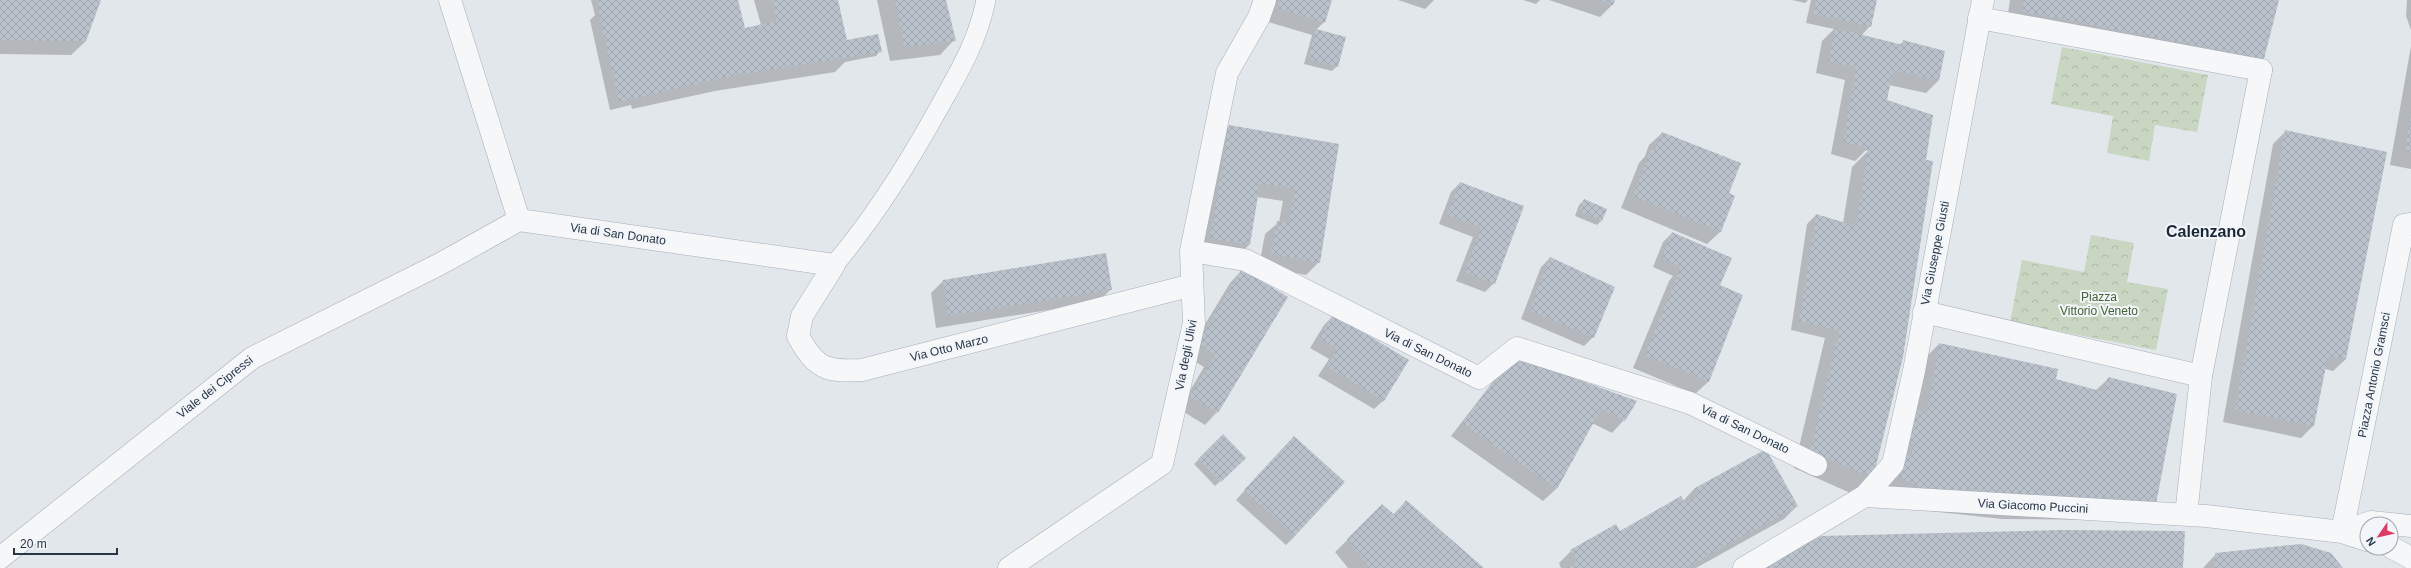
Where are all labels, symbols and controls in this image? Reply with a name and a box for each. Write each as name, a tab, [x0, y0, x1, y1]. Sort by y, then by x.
street label: Via Giuseppe Giusti	[1918, 200, 1952, 306]
street label: Via di San Donato	[569, 220, 667, 248]
district label: Calenzano	[2166, 223, 2246, 240]
park label: Piazza Vittorio Veneto	[2060, 290, 2138, 318]
street label: Piazza Antonio Gramsci	[2355, 311, 2393, 439]
street label: Via degli Ulivi	[1172, 318, 1200, 392]
street label: Via di San Donato	[1382, 326, 1475, 381]
street label: Via Otto Marzo	[909, 331, 990, 364]
street label: Viale dei Cipressi	[174, 353, 256, 421]
street label: Via di San Donato	[1699, 402, 1792, 457]
street label: Via Giacomo Puccini	[1977, 496, 2089, 516]
north arrow	[2359, 516, 2399, 556]
scale bar	[14, 530, 117, 556]
text: N	[2363, 535, 2378, 548]
text: 20 m	[20, 537, 47, 551]

